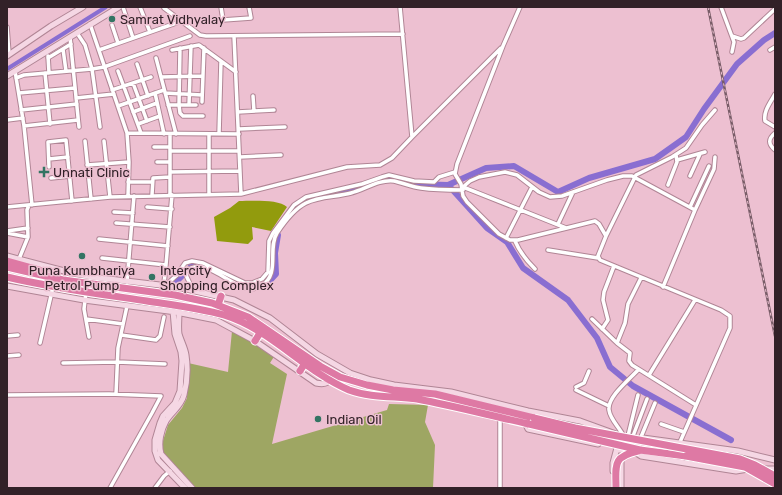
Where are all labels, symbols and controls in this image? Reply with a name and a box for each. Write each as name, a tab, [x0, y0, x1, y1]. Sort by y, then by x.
place label: Samrat Vidhyalay	[120, 12, 225, 27]
marker: Samrat Vidhyalay	[107, 14, 117, 24]
place label: Unnati Clinic	[53, 165, 130, 180]
marker: Unnati Clinic	[38, 166, 50, 178]
marker: Puna Kumbhariya Petrol Pump	[77, 251, 87, 261]
place label: Puna Kumbhariya Petrol Pump	[29, 263, 135, 293]
place label: Intercity Shopping Complex	[160, 263, 274, 294]
marker: Intercity Shopping Complex	[147, 272, 157, 282]
place label: Indian Oil	[326, 412, 382, 427]
marker: Indian Oil	[313, 414, 323, 424]

